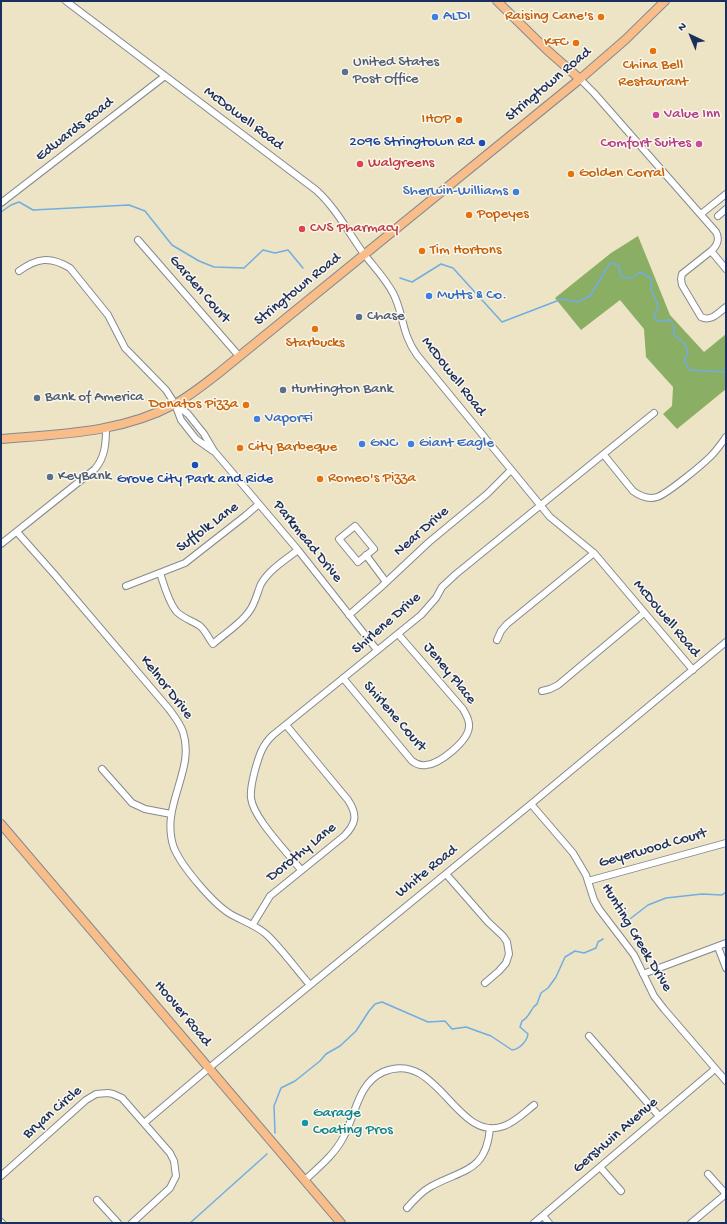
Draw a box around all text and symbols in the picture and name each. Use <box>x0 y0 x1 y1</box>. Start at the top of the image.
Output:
place label: ALDI <box>443 8 471 26</box>
place label: Raising Cane's <box>505 8 593 26</box>
marker: ALDI <box>430 12 440 22</box>
marker: Raising Cane's <box>596 12 606 22</box>
north arrow <box>671 16 711 56</box>
text: N <box>676 21 689 34</box>
place label: KFC <box>544 34 568 52</box>
marker: KFC <box>571 38 581 48</box>
street label: Stringtown Road <box>503 44 595 126</box>
marker: China Bell Restaurant <box>648 46 658 56</box>
place label: United States Post Office <box>353 54 439 89</box>
place label: China Bell Restaurant <box>618 57 688 92</box>
marker: United States Post Office <box>340 67 350 77</box>
street label: McDowell Road <box>200 83 286 155</box>
street label: Edwards Road <box>32 94 118 166</box>
place label: Value Inn <box>664 106 720 124</box>
marker: Value Inn <box>651 110 661 120</box>
place label: IHOP <box>422 111 451 129</box>
marker: IHOP <box>454 115 464 125</box>
place label: 2096 Stringtown Rd <box>349 134 474 152</box>
place label: Comfort Suites <box>600 135 691 153</box>
marker: 2096 Stringtown Rd <box>477 138 487 148</box>
marker: Comfort Suites <box>694 139 704 149</box>
place label: Walgreens <box>368 155 434 173</box>
marker: Walgreens <box>355 159 365 169</box>
place label: Golden Corral <box>579 165 665 183</box>
marker: Golden Corral <box>566 169 576 179</box>
place label: Sherwin-Williams <box>403 183 508 201</box>
marker: Sherwin-Williams <box>511 187 521 197</box>
place label: Popeyes <box>477 206 529 224</box>
marker: Popeyes <box>464 210 474 220</box>
place label: CVS Pharmacy <box>310 220 398 238</box>
marker: CVS Pharmacy <box>297 224 307 234</box>
place label: Tim Hortons <box>430 242 501 260</box>
marker: Tim Hortons <box>417 246 427 256</box>
street label: Stringtown Road <box>251 250 345 330</box>
street label: Garden Court <box>164 252 234 328</box>
place label: Mutts & Co. <box>437 287 507 305</box>
marker: Mutts & Co. <box>424 291 434 301</box>
place label: Chase <box>367 308 405 326</box>
marker: Chase <box>354 312 364 322</box>
marker: Starbucks <box>310 324 320 334</box>
street label: McDowell Road <box>417 334 489 420</box>
place label: Starbucks <box>286 335 344 353</box>
place label: Huntington Bank <box>291 381 393 399</box>
marker: Huntington Bank <box>278 385 288 395</box>
place label: Bank of America <box>45 389 144 407</box>
marker: Bank of America <box>32 393 42 403</box>
place label: Donatos Pizza <box>149 396 238 414</box>
marker: Donatos Pizza <box>241 400 251 410</box>
place label: VaporFi <box>265 410 313 428</box>
marker: VaporFi <box>252 414 262 424</box>
place label: GNC <box>370 435 397 453</box>
place label: Giant Eagle <box>419 435 494 453</box>
place label: City Barbeque <box>248 439 337 457</box>
marker: GNC <box>357 439 367 449</box>
marker: Giant Eagle <box>406 439 416 449</box>
marker: City Barbeque <box>235 443 245 453</box>
marker: Grove City Park and Ride <box>190 460 200 470</box>
place label: KeyBank <box>58 468 111 486</box>
place label: Romeo's Pizza <box>328 470 416 488</box>
place label: Grove City Park and Ride <box>117 471 273 489</box>
marker: KeyBank <box>45 472 55 482</box>
marker: Romeo's Pizza <box>315 474 325 484</box>
street label: Parkmead Drive <box>268 497 346 587</box>
street label: Suffolk Lane <box>173 499 243 557</box>
street label: Near Drive <box>391 503 453 561</box>
street label: McDowell Road <box>628 577 704 661</box>
street label: Shirlene Drive <box>349 589 425 659</box>
street label: Jeney Place <box>419 639 479 709</box>
street label: Kelnor Drive <box>136 653 196 723</box>
street label: Shirlene Court <box>359 678 429 756</box>
street label: Dorothy Lane <box>264 819 340 887</box>
street label: Geyerwood Court <box>597 825 709 873</box>
street label: White Road <box>392 842 462 902</box>
street label: Hunting Creek Drive <box>597 881 675 995</box>
street label: Hoover Road <box>149 978 215 1050</box>
street label: Bryan Circle <box>20 1083 86 1143</box>
street label: Gershwin Avenue <box>570 1094 662 1178</box>
place label: Garage Coating Pros <box>313 1105 393 1140</box>
marker: Garage Coating Pros <box>300 1118 310 1128</box>

